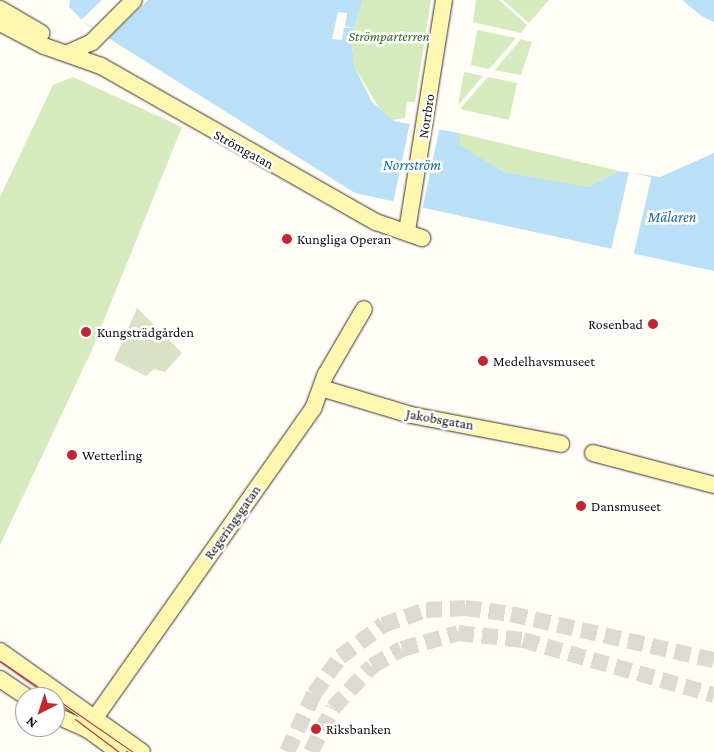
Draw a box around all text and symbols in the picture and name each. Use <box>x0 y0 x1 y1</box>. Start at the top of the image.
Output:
park label: Strömparterren <box>349 28 429 44</box>
street label: Norrbro <box>414 93 438 139</box>
street label: Strömgatan <box>211 126 277 172</box>
water label: Norrström <box>383 157 441 175</box>
water label: Mälaren <box>648 209 696 227</box>
place label: Kungliga Operan <box>297 231 391 247</box>
marker: Kungliga Operan <box>281 233 293 245</box>
place label: Rosenbad <box>588 316 643 332</box>
marker: Rosenbad <box>647 318 659 330</box>
place label: Kungsträdgården <box>97 324 194 340</box>
marker: Kungsträdgården <box>79 325 93 339</box>
place label: Medelhavsmuseet <box>493 353 595 369</box>
marker: Medelhavsmuseet <box>477 355 489 367</box>
street label: Jakobsgatan <box>405 405 475 433</box>
place label: Wetterling <box>82 447 142 463</box>
marker: Wetterling <box>66 449 78 461</box>
street label: Regeringsgatan <box>200 482 264 562</box>
place label: Dansmuseet <box>591 498 661 514</box>
marker: Dansmuseet <box>575 500 587 512</box>
north arrow <box>15 687 65 737</box>
text: N <box>22 714 40 732</box>
place label: Riksbanken <box>326 721 391 737</box>
marker: Riksbanken <box>310 723 322 735</box>

